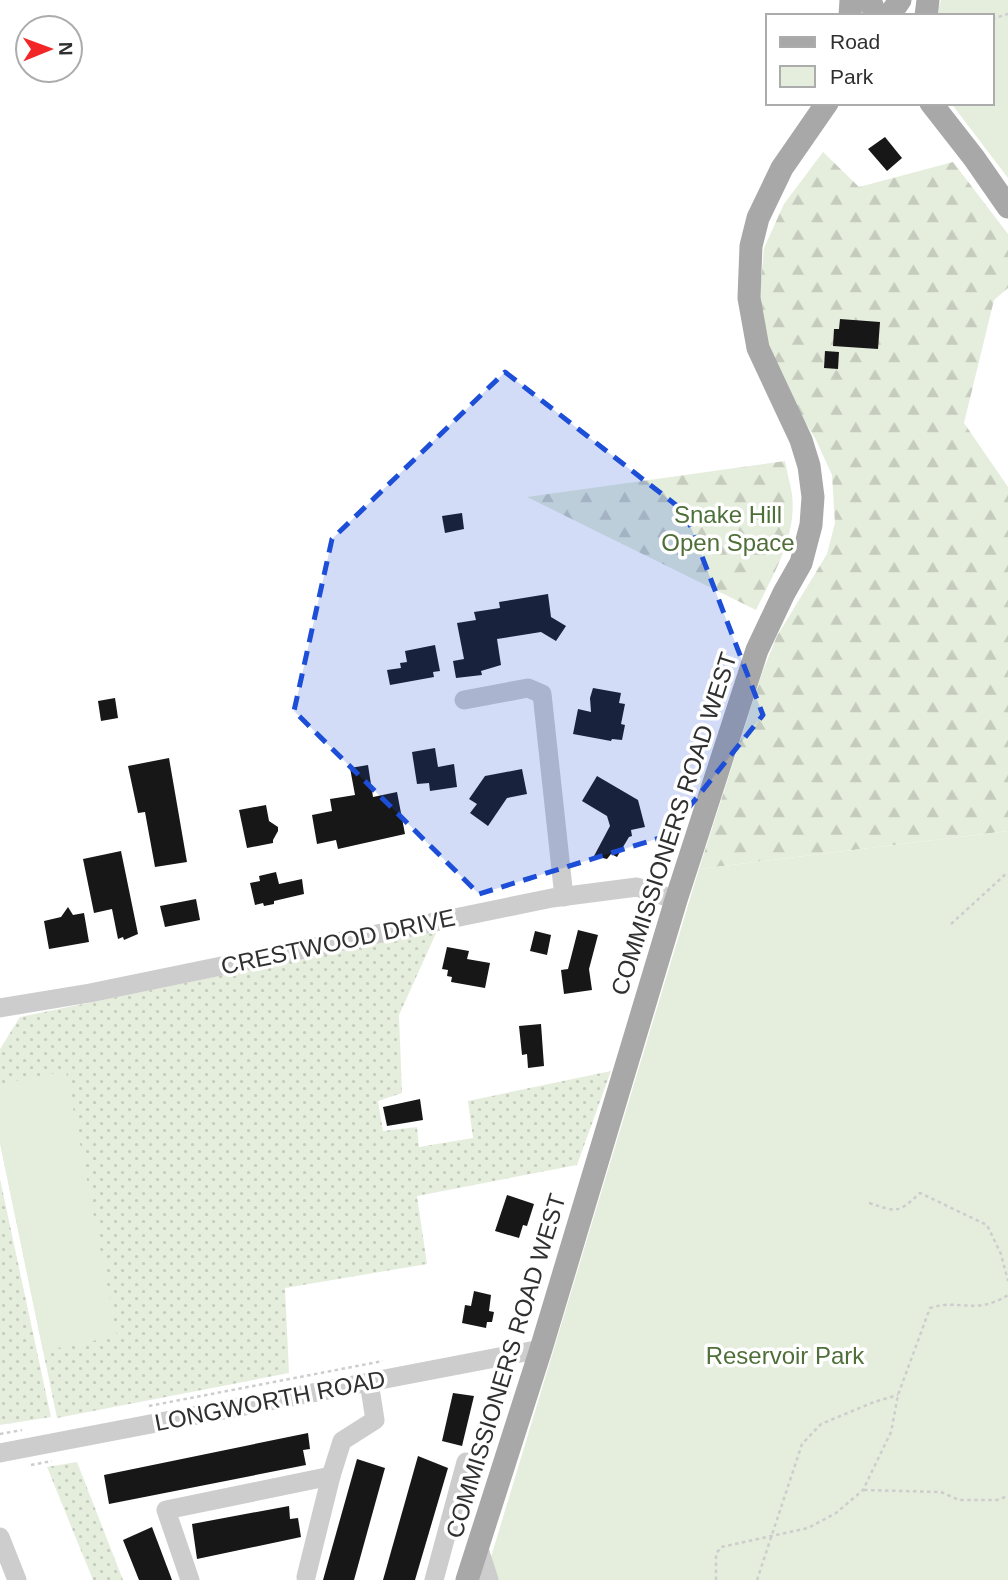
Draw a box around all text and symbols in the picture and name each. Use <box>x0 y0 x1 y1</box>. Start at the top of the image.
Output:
north arrow <box>14 14 84 84</box>
legend <box>766 14 994 105</box>
text: Road <box>830 30 880 53</box>
text: N <box>55 42 76 56</box>
text: Park <box>830 65 874 88</box>
park label: Snake Hill Open Space <box>661 501 795 556</box>
street label: COMMISSIONERS ROAD WEST <box>605 649 742 999</box>
street label: CRESTWOOD DRIVE <box>218 903 457 980</box>
street label: COMMISSIONERS ROAD WEST <box>440 1190 571 1541</box>
park label: Reservoir Park <box>706 1342 865 1369</box>
street label: LONGWORTH ROAD <box>152 1365 387 1436</box>

